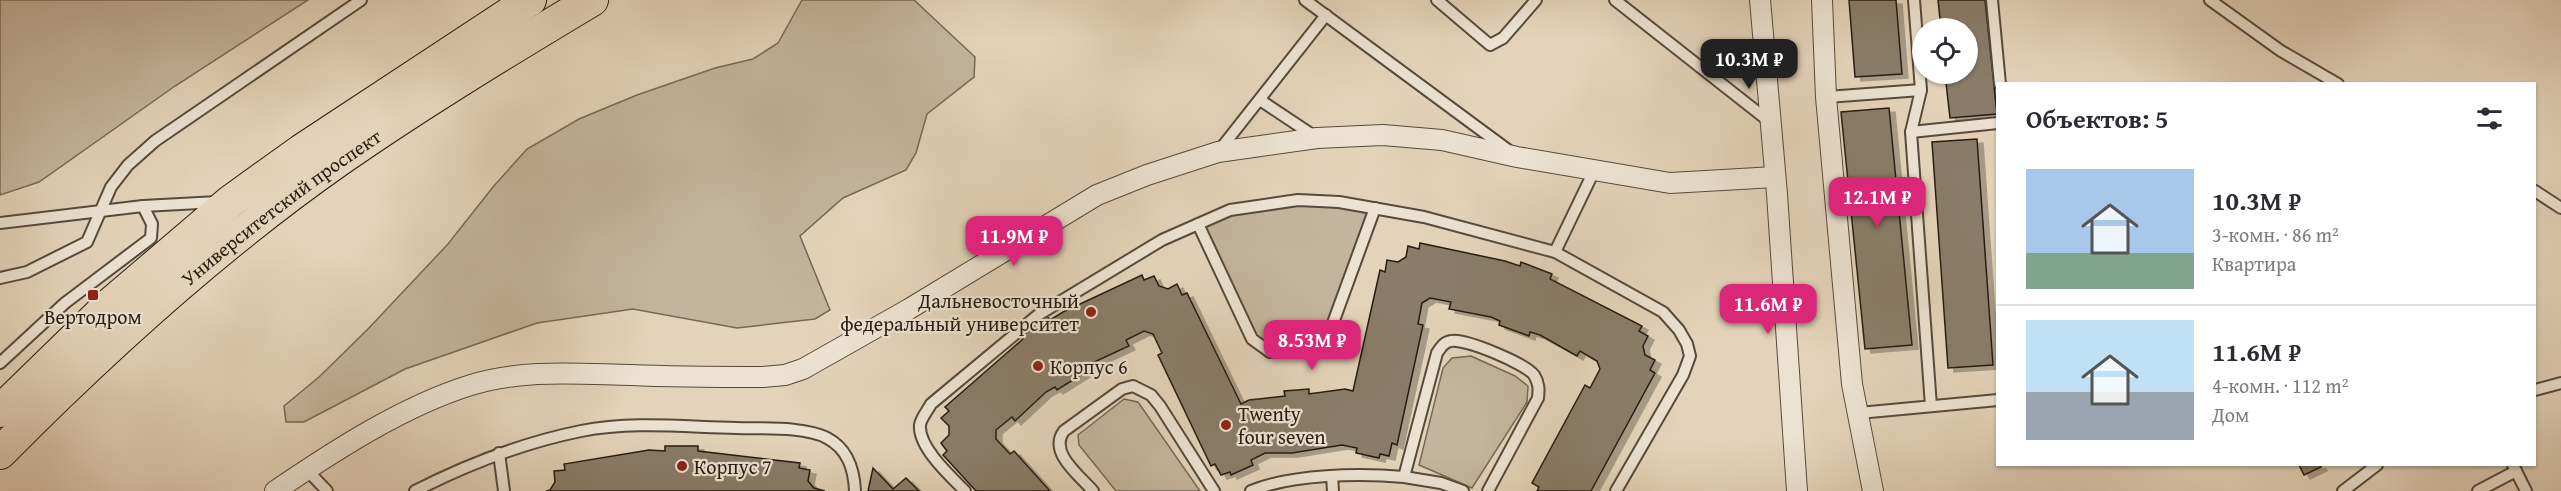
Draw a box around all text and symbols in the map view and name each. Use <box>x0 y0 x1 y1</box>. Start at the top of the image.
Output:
map controls <box>1912 18 1978 84</box>
button: locate <box>1912 18 1978 84</box>
pin: 10.3M ₽ <box>1694 39 1804 90</box>
text: 10.3M ₽ <box>1715 44 1783 73</box>
text: Объектов: 5 <box>2026 99 2169 138</box>
icon: filters <box>2473 102 2506 135</box>
street label: Университетский проспект <box>174 121 387 292</box>
pin: 12.1M ₽ <box>1822 177 1932 228</box>
text: 10.3M ₽ <box>2212 181 2301 220</box>
text: 12.1M ₽ <box>1843 182 1911 211</box>
icon: home <box>2074 193 2146 265</box>
pin: 11.9M ₽ <box>959 216 1069 267</box>
text: 3-комн. · 86 m² <box>2212 220 2339 249</box>
text: 11.9M ₽ <box>980 221 1048 250</box>
text: Квартира <box>2212 249 2296 278</box>
pin: 11.6M ₽ <box>1713 284 1823 335</box>
place label: Дальневосточный федеральный университет <box>840 286 1079 338</box>
marker: Вертодром <box>86 288 100 302</box>
text: 11.6M ₽ <box>1734 289 1802 318</box>
place label: Вертодром <box>44 302 142 331</box>
marker: Дальневосточный федеральный университет <box>1084 305 1098 319</box>
pin: 8.53M ₽ <box>1257 320 1367 371</box>
text: 8.53M ₽ <box>1278 325 1346 354</box>
text: 11.6M ₽ <box>2212 332 2301 371</box>
icon: home <box>2074 344 2146 416</box>
place label: Корпус 6 <box>1050 352 1128 381</box>
marker: Корпус 6 <box>1031 359 1045 373</box>
text: 4-комн. · 112 m² <box>2212 371 2348 400</box>
place label: Twenty four seven <box>1238 399 1326 451</box>
text: Дом <box>2212 400 2249 429</box>
marker: Twenty four seven <box>1219 418 1233 432</box>
place label: Корпус 7 <box>694 452 772 481</box>
marker: Корпус 7 <box>675 459 689 473</box>

